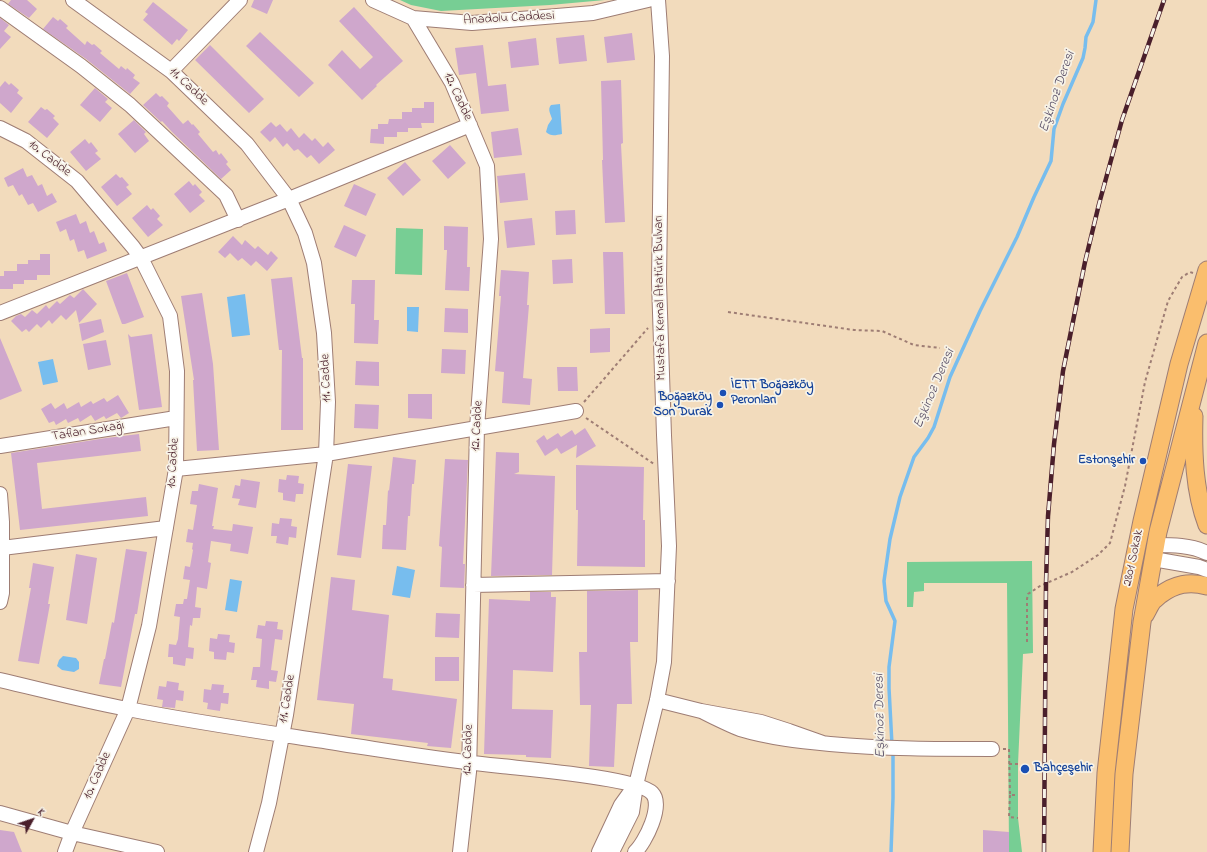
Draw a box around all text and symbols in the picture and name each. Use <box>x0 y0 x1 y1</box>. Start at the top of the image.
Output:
street label: Anadolu Caddesi <box>463 9 555 29</box>
water label: Eşkinoz Deresi <box>1036 49 1080 135</box>
street label: 11. Cadde <box>165 65 211 109</box>
street label: 12. Cadde <box>439 71 475 123</box>
street label: 10. Cadde <box>24 137 74 181</box>
street label: Mustafa Kemal Atatürk Bulvarı <box>652 215 670 381</box>
water label: Eşkinoz Deresi <box>911 347 959 431</box>
street label: 11. Cadde <box>318 353 336 403</box>
place label: İETT Boğazköy Peronları <box>731 378 814 409</box>
marker: İETT Boğazköy Peronları <box>718 388 728 398</box>
place label: Boğazköy Son Durak <box>654 390 712 421</box>
street label: 12. Cadde <box>469 400 487 452</box>
marker: Boğazköy Son Durak <box>715 400 725 410</box>
street label: Taflan Sokağı <box>51 419 125 445</box>
street label: 10. Cadde <box>164 437 184 489</box>
place label: Estonşehir <box>1078 453 1135 469</box>
marker: Estonşehir <box>1138 456 1148 466</box>
street label: 2801 Sokak <box>1120 528 1148 588</box>
street label: 11. Cadde <box>276 674 300 724</box>
water label: Eşkinoz Deresi <box>872 674 890 758</box>
street label: 12. Cadde <box>460 724 478 776</box>
street label: 10. Cadde <box>81 750 115 802</box>
place label: Bahçeşehir <box>1034 761 1093 777</box>
marker: Bahçeşehir <box>1019 763 1031 775</box>
north arrow <box>12 800 52 840</box>
text: K <box>33 805 49 819</box>

